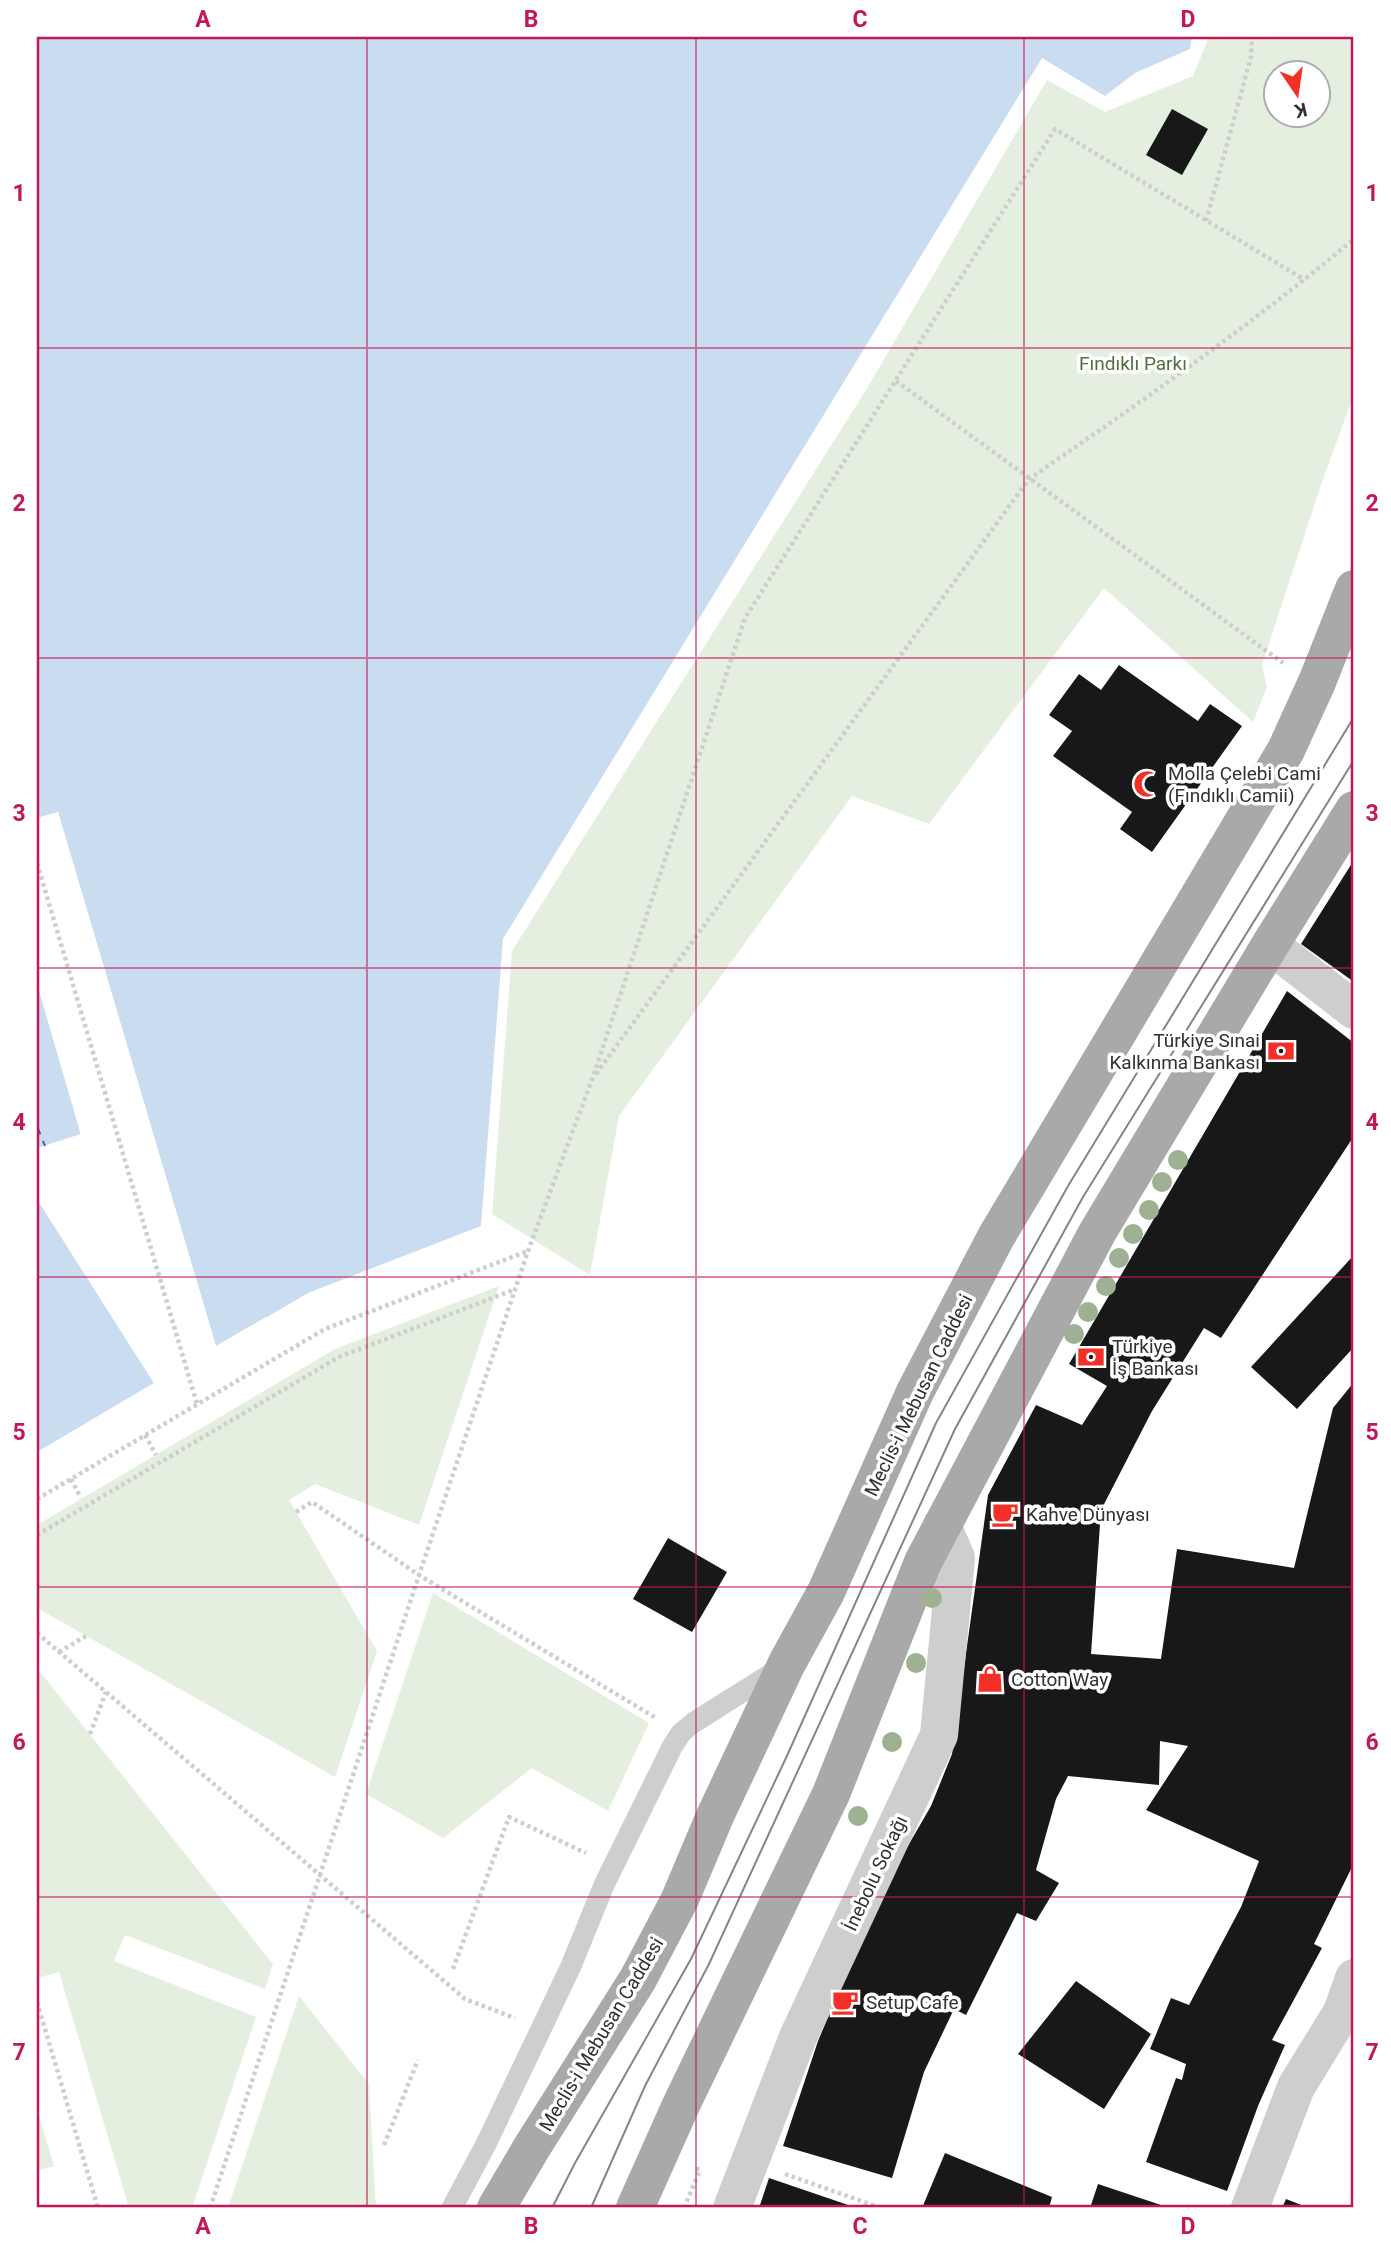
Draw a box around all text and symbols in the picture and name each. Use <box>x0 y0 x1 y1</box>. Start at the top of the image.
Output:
text: A <box>195 6 211 33</box>
text: B <box>524 6 538 33</box>
text: C <box>852 6 868 33</box>
text: D <box>1181 6 1195 33</box>
north arrow <box>1262 60 1332 130</box>
text: K <box>1291 98 1309 123</box>
text: 1 <box>12 180 26 207</box>
text: 1 <box>1365 180 1379 207</box>
park label: Fındıklı Parkı <box>1079 352 1187 375</box>
text: 2 <box>12 490 26 517</box>
text: 2 <box>1365 490 1379 517</box>
place label: Molla Çelebi Cami (Fındıklı Camii) <box>1168 762 1321 807</box>
mosque icon: Molla Çelebi Cami (Fındıklı Camii) <box>1132 769 1162 799</box>
text: 3 <box>12 800 26 827</box>
text: 3 <box>1365 800 1379 827</box>
place label: Türkiye Sınai Kalkınma Bankası <box>1109 1029 1260 1074</box>
bank icon: Türkiye Sınai Kalkınma Bankası <box>1266 1036 1296 1066</box>
text: 4 <box>12 1109 26 1136</box>
text: 4 <box>1365 1109 1379 1136</box>
street label: Meclis-i Mebusan Caddesi <box>859 1290 977 1500</box>
place label: Türkiye İş Bankası <box>1112 1335 1199 1380</box>
bank icon: Türkiye İş Bankası <box>1076 1342 1106 1372</box>
text: 5 <box>12 1419 26 1446</box>
text: 5 <box>1365 1419 1379 1446</box>
cafe icon: Kahve Dünyası <box>990 1499 1020 1529</box>
place label: Kahve Dünyası <box>1026 1503 1150 1526</box>
shop icon: Cotton Way <box>975 1664 1005 1694</box>
place label: Cotton Way <box>1011 1668 1108 1691</box>
text: 6 <box>12 1729 26 1756</box>
text: 6 <box>1365 1729 1379 1756</box>
street label: İnebolu Sokağı <box>839 1812 912 1934</box>
street label: Meclis-i Mebusan Caddesi <box>534 1933 668 2135</box>
cafe icon: Setup Cafe <box>830 1987 860 2017</box>
place label: Setup Cafe <box>866 1991 959 2014</box>
text: 7 <box>12 2039 26 2066</box>
text: 7 <box>1365 2039 1379 2066</box>
text: A <box>195 2213 211 2240</box>
text: B <box>524 2213 538 2240</box>
text: C <box>852 2213 868 2240</box>
text: D <box>1181 2213 1195 2240</box>

